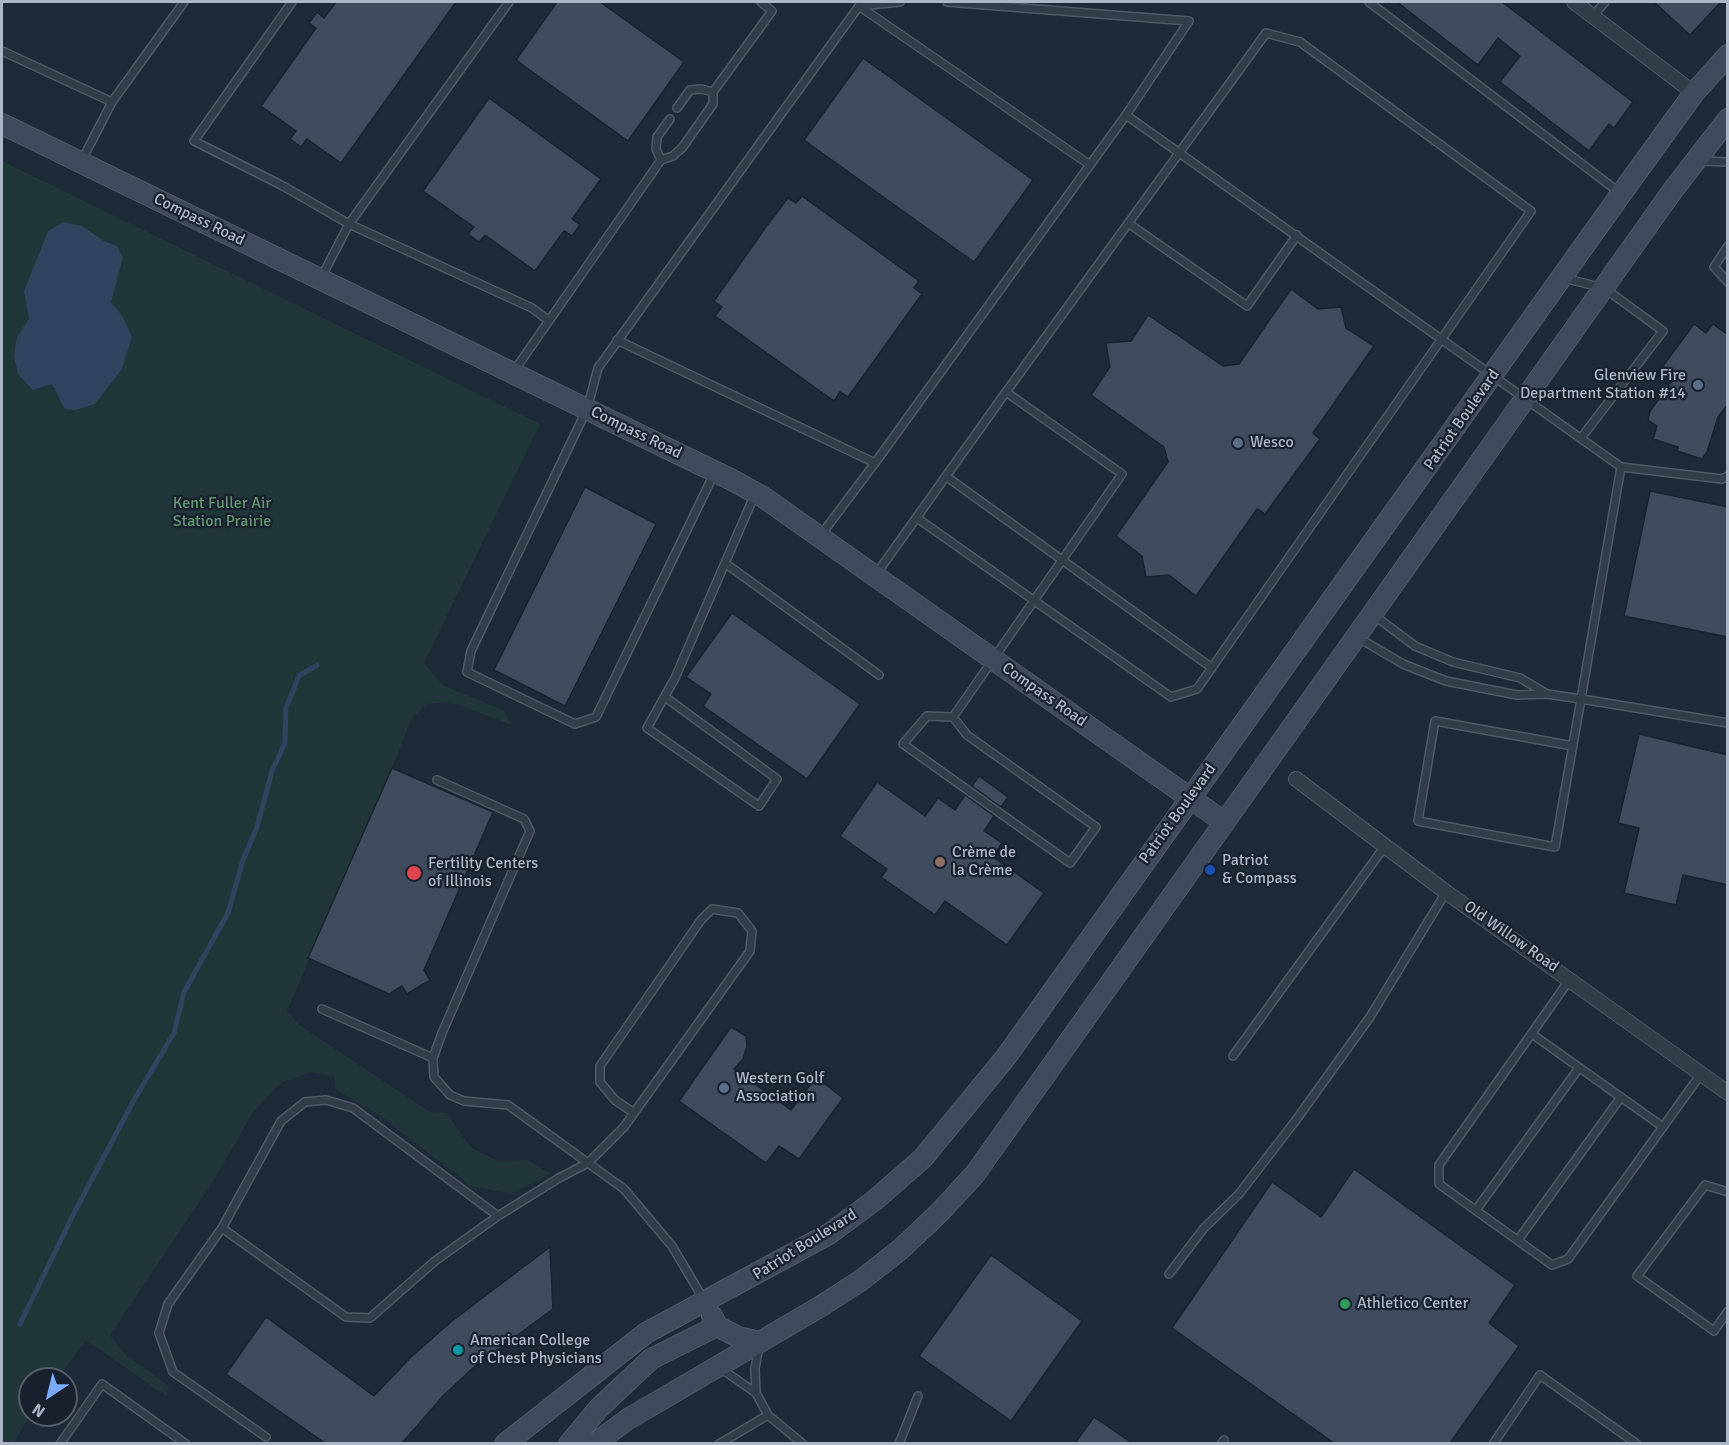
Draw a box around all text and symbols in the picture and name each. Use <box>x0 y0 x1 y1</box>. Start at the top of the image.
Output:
street label: Compass Road <box>150 190 248 250</box>
street label: Patriot Boulevard <box>1420 366 1504 474</box>
place label: Glenview Fire Department Station #14 <box>1520 366 1686 404</box>
marker: Glenview Fire Department Station #14 <box>1691 378 1705 392</box>
street label: Compass Road <box>587 403 685 463</box>
place label: Wesco <box>1250 433 1294 453</box>
marker: Wesco <box>1231 436 1245 450</box>
park label: Kent Fuller Air Station Prairie <box>173 494 271 532</box>
street label: Compass Road <box>998 659 1090 731</box>
street label: Patriot Boulevard <box>1135 760 1221 868</box>
place label: Crème de la Crème <box>952 843 1016 881</box>
place label: Patriot & Compass <box>1222 851 1297 889</box>
place label: Fertility Centers of Illinois <box>428 854 538 892</box>
marker: Crème de la Crème <box>933 855 947 869</box>
marker: Patriot & Compass <box>1203 863 1217 877</box>
marker: Fertility Centers of Illinois <box>405 864 423 882</box>
street label: Old Willow Road <box>1460 897 1562 977</box>
place label: Western Golf Association <box>736 1069 824 1107</box>
marker: Western Golf Association <box>717 1081 731 1095</box>
street label: Patriot Boulevard <box>750 1205 860 1285</box>
place label: Athletico Center <box>1357 1294 1468 1314</box>
marker: Athletico Center <box>1338 1297 1352 1311</box>
place label: American College of Chest Physicians <box>470 1331 602 1369</box>
marker: American College of Chest Physicians <box>451 1343 465 1357</box>
north arrow <box>18 1367 78 1427</box>
text: N <box>29 1399 49 1421</box>

